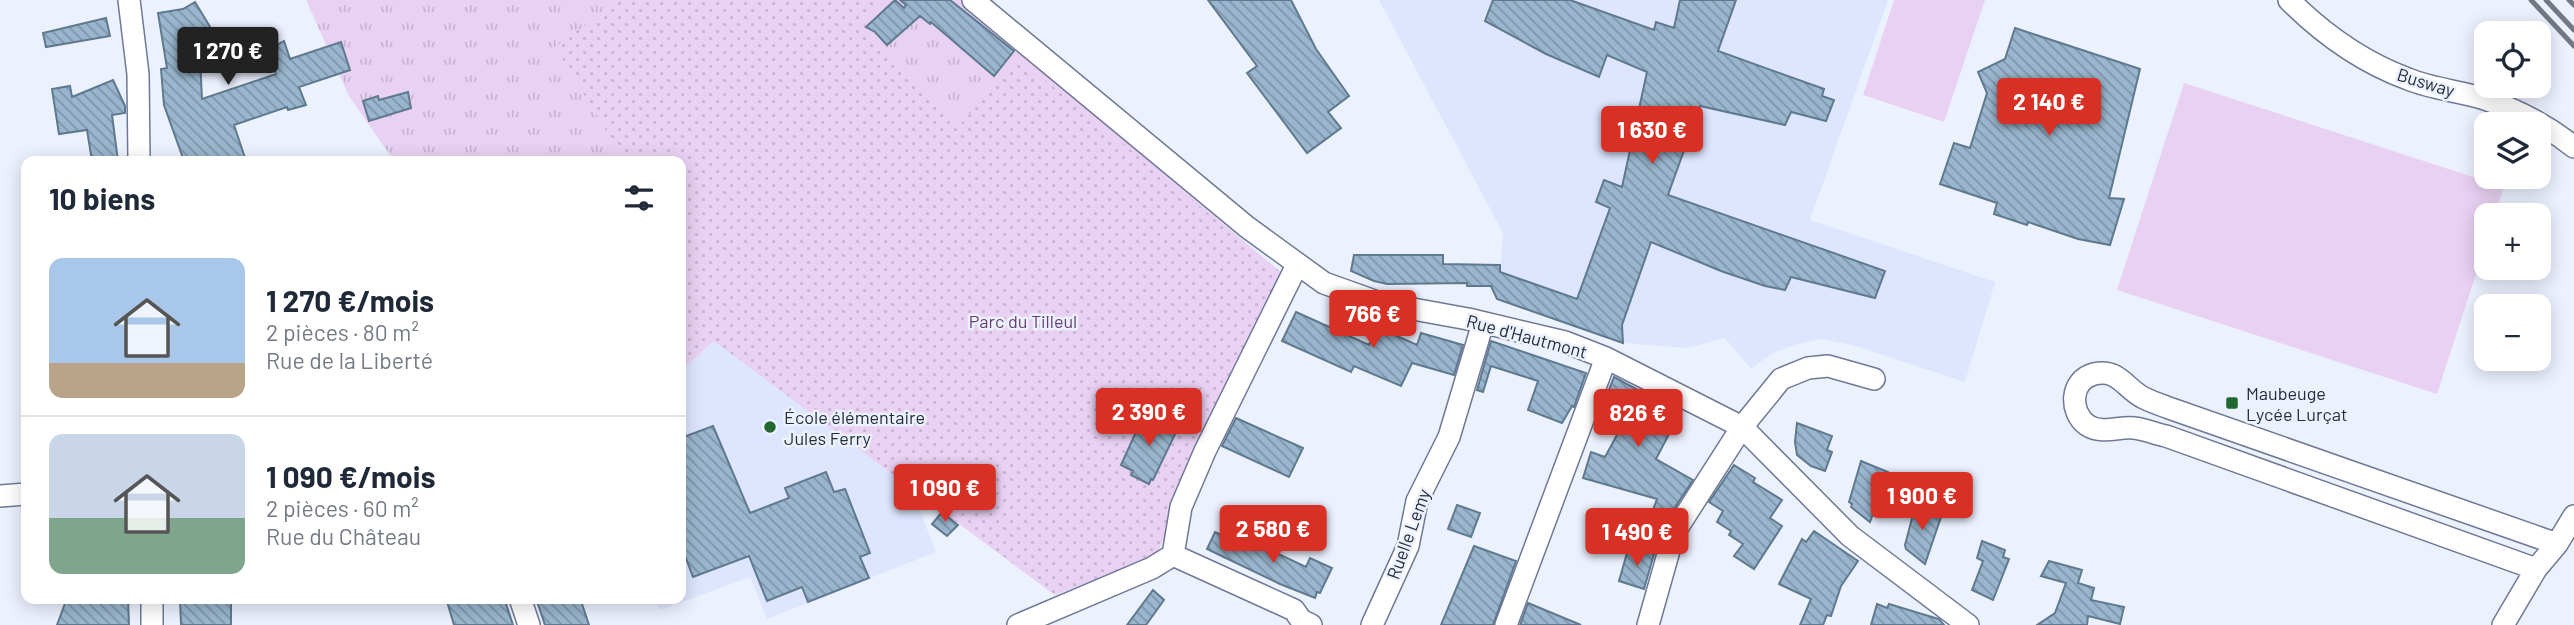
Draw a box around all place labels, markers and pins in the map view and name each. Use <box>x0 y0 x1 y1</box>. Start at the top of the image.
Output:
pin: 1 270 € <box>163 28 293 87</box>
pin: 2 140 € <box>1984 78 2114 138</box>
pin: 1 630 € <box>1587 106 1717 166</box>
pin: 766 € <box>1324 290 1422 350</box>
place label: Maubeuge Lycée Lurçat <box>2246 382 2347 425</box>
pin: 2 390 € <box>1084 388 1214 448</box>
pin: 826 € <box>1589 390 1687 449</box>
marker: Maubeuge Lycée Lurçat <box>2224 395 2240 411</box>
place label: École élémentaire Jules Ferry <box>784 406 925 449</box>
marker: École élémentaire Jules Ferry <box>762 419 778 435</box>
pin: 1 090 € <box>880 464 1010 524</box>
pin: 1 900 € <box>1857 472 1987 532</box>
pin: 2 580 € <box>1208 505 1338 565</box>
pin: 1 490 € <box>1572 508 1702 568</box>

